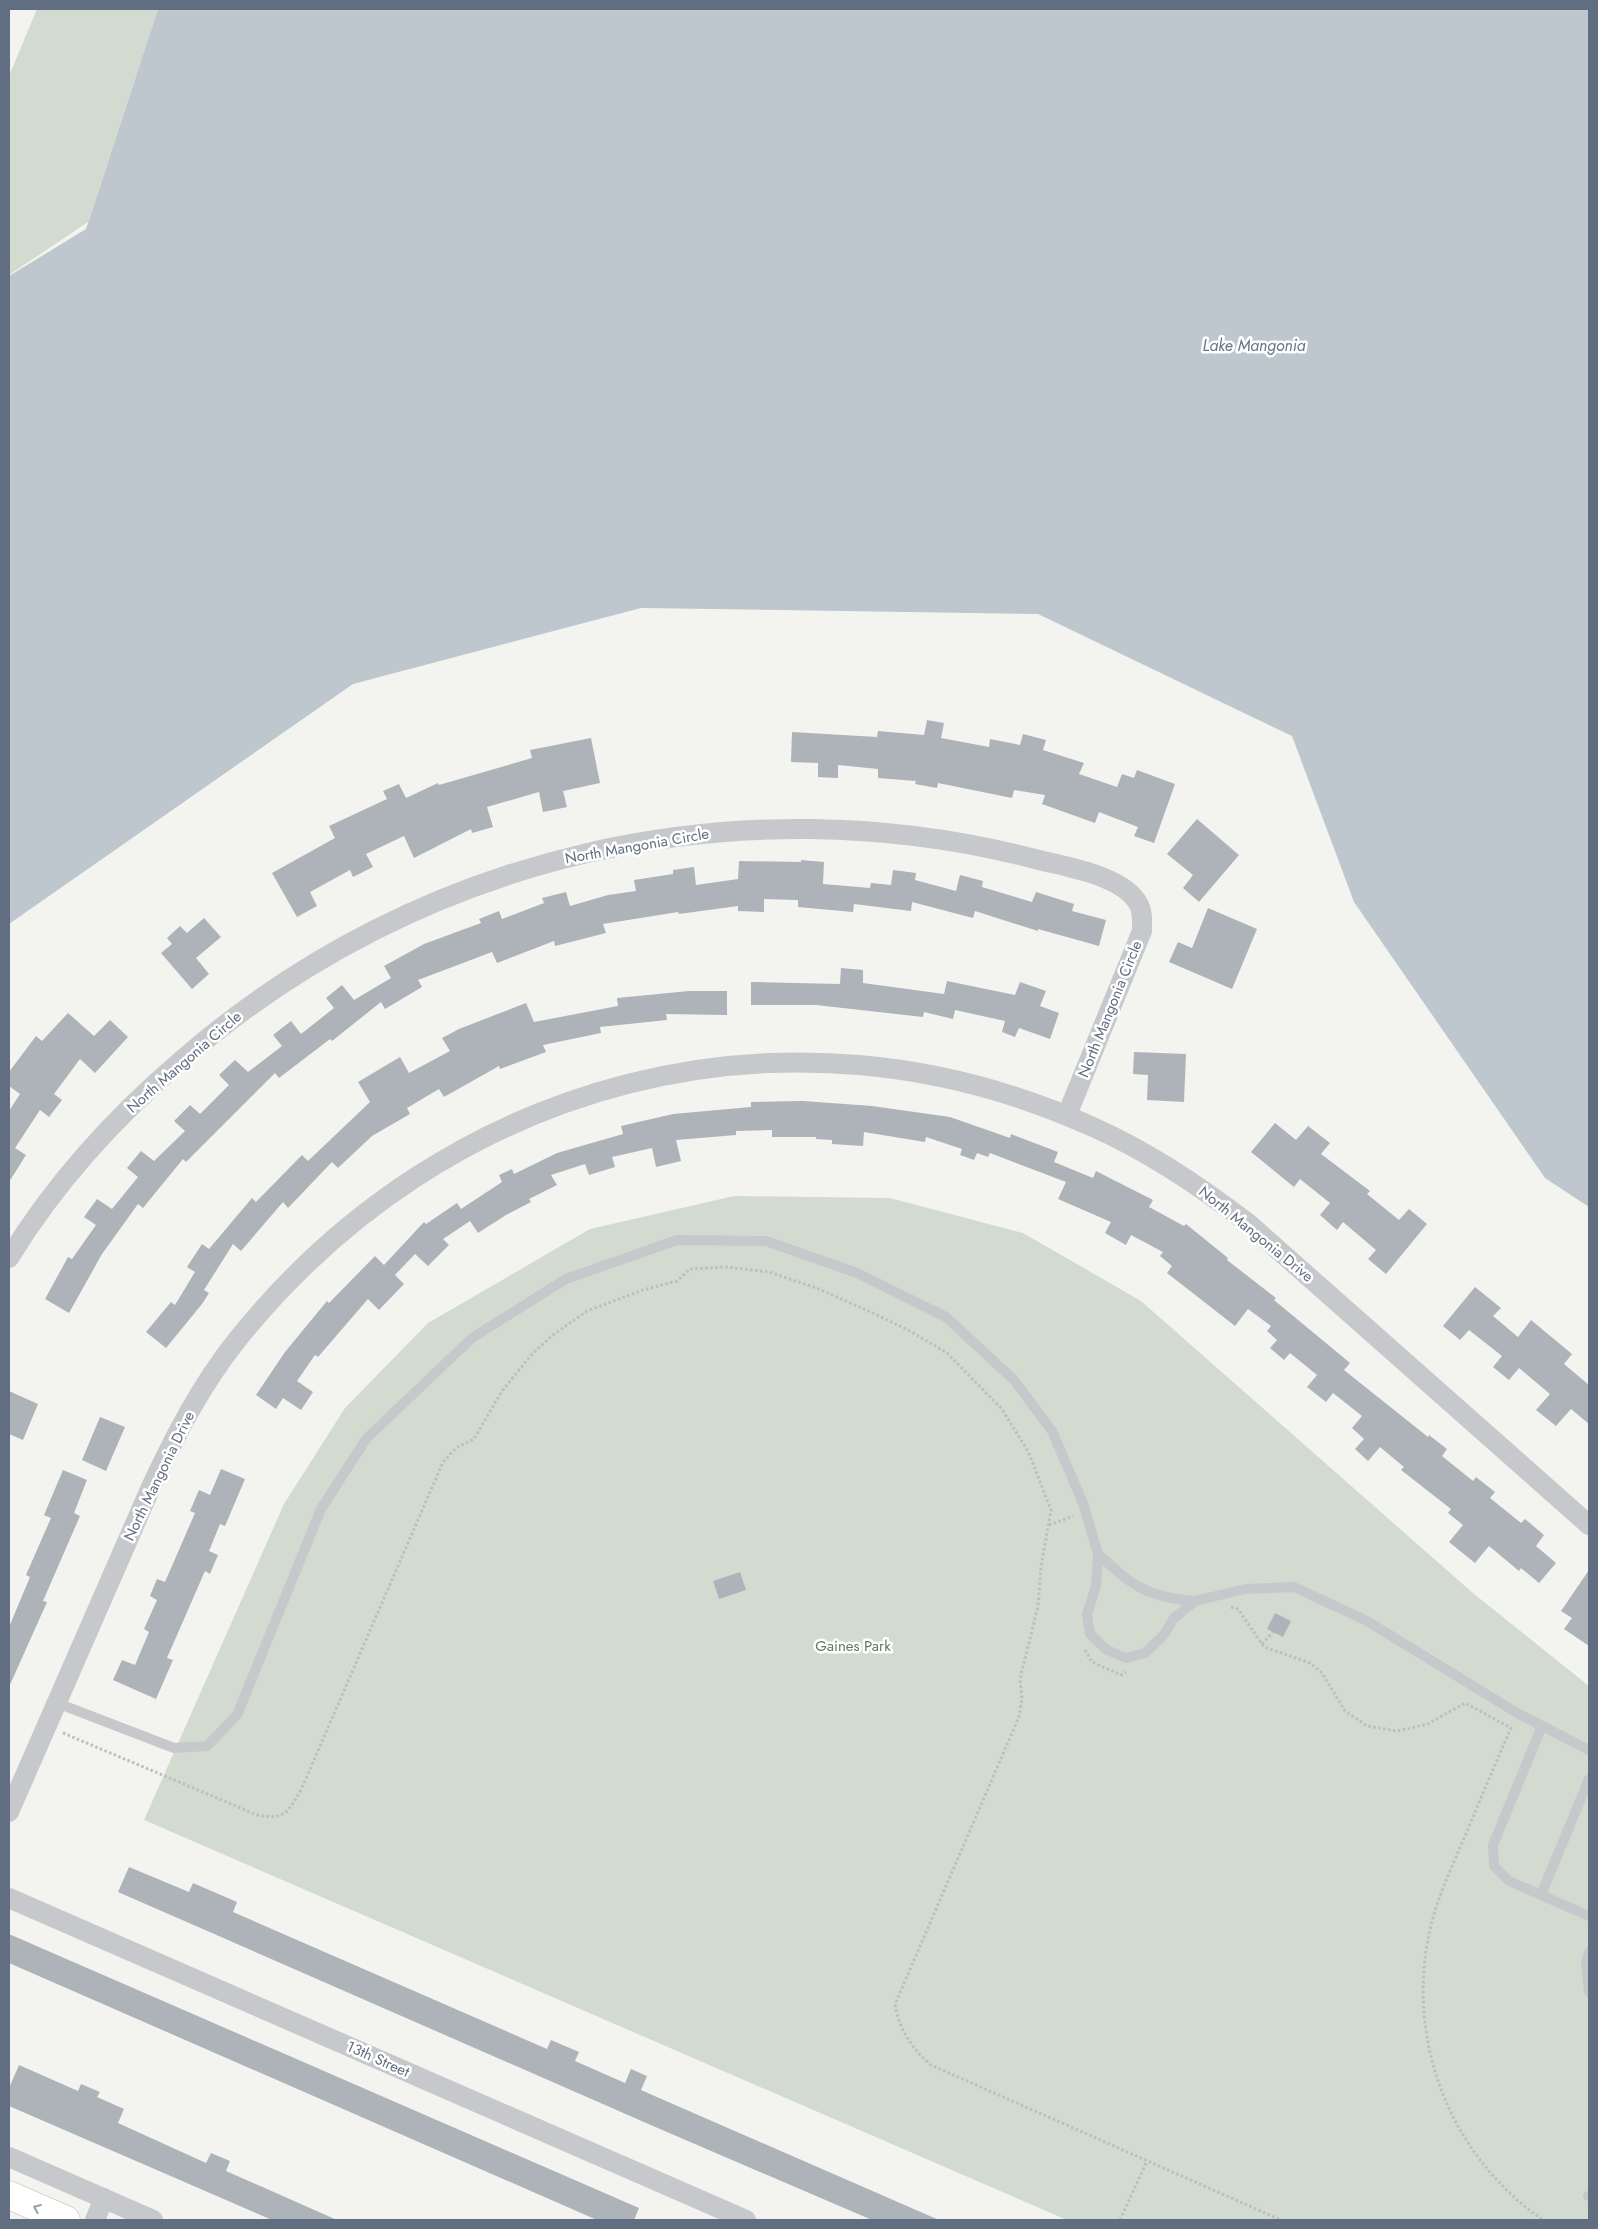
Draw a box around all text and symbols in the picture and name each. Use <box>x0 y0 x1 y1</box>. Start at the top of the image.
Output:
water label: Lake Mangonia <box>1202 334 1306 357</box>
street label: North Mangonia Circle <box>563 822 711 869</box>
street label: North Mangonia Circle <box>1072 937 1148 1081</box>
street label: North Mangonia Circle <box>122 1006 246 1118</box>
street label: North Mangonia Drive <box>1194 1181 1318 1287</box>
street label: North Mangonia Drive <box>118 1407 200 1545</box>
park label: Gaines Park <box>815 1635 891 1657</box>
street label: 13th Street <box>343 2035 413 2083</box>
one-way arrow <box>33 2203 42 2214</box>

